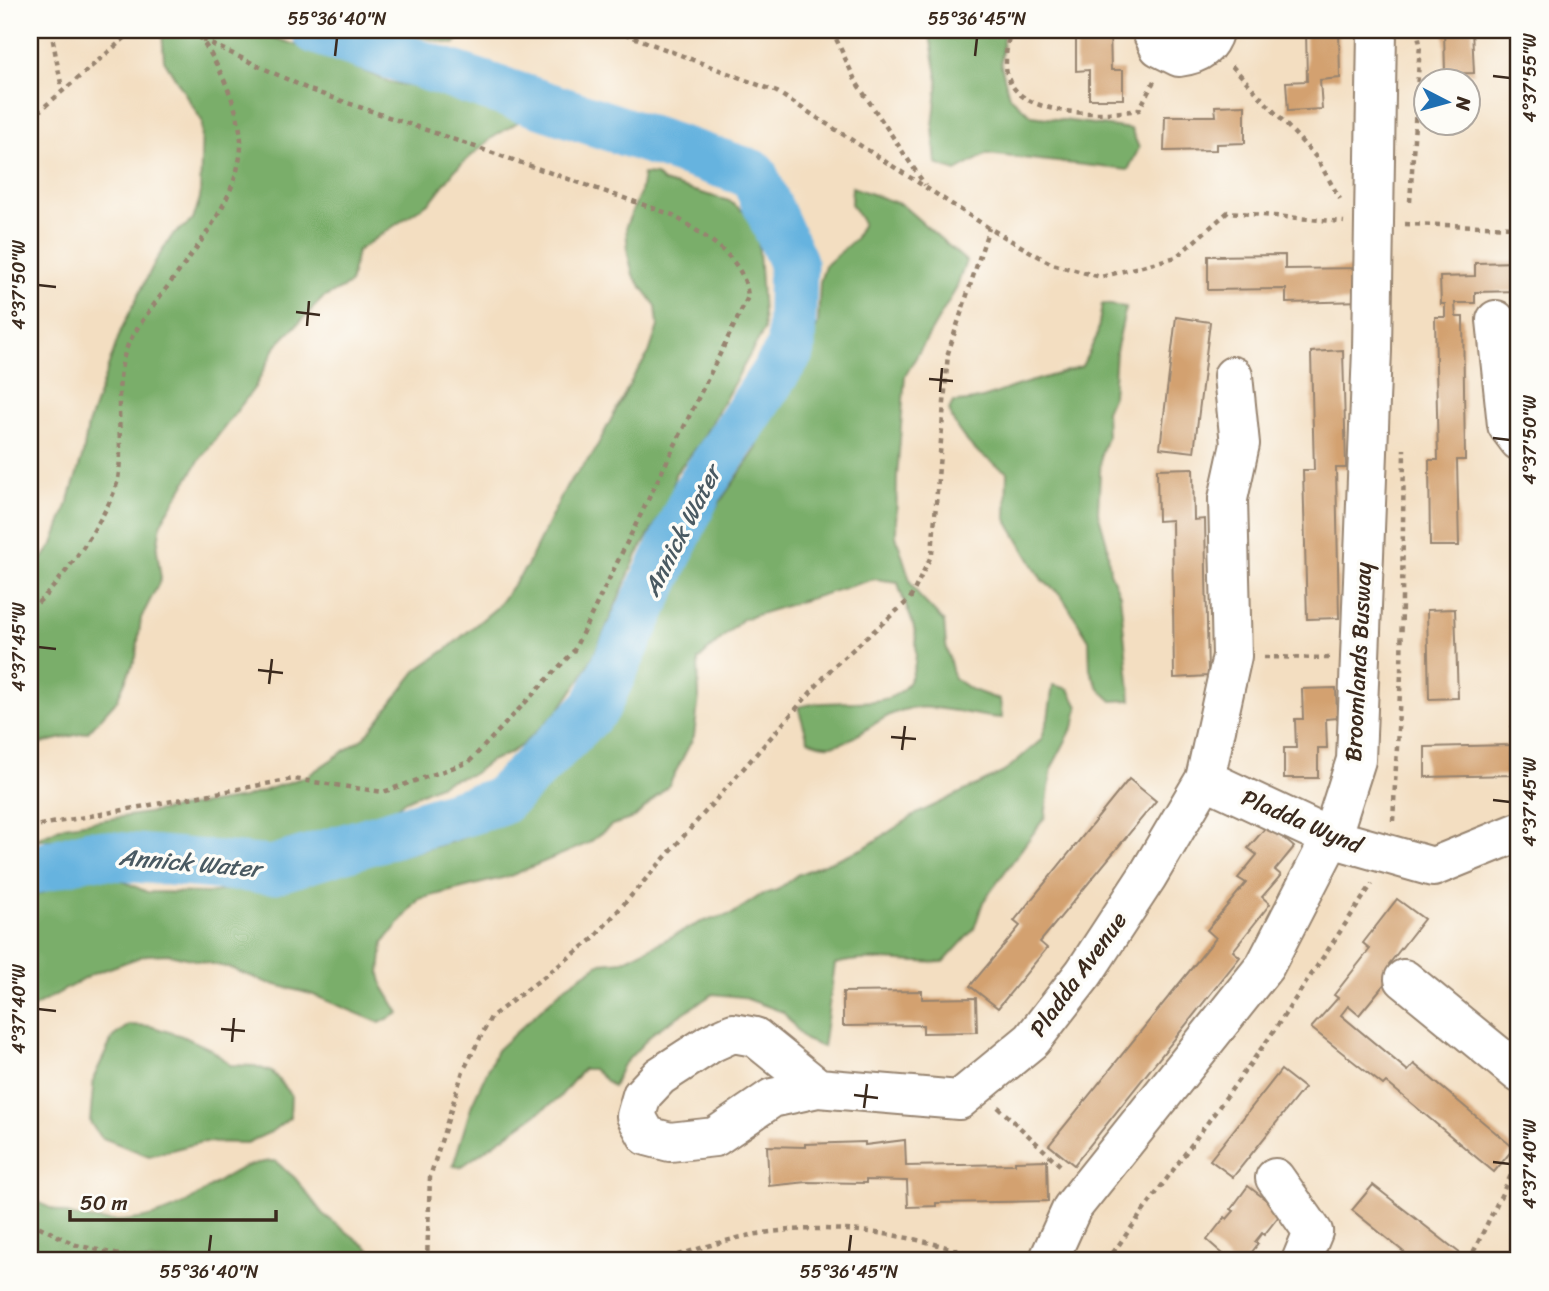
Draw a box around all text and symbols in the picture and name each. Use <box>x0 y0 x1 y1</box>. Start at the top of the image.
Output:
text: 55°36'40"N <box>287 3 387 35</box>
text: 55°36'45"N <box>928 3 1027 35</box>
text: 4°37'55"W <box>1514 32 1546 123</box>
north arrow <box>1412 66 1482 136</box>
text: N <box>1446 94 1481 113</box>
text: 4°37'50"W <box>3 239 35 330</box>
text: 4°37'50"W <box>1514 394 1546 485</box>
water label: Annick Water <box>631 455 735 605</box>
street label: Broomlands Busway <box>1333 561 1384 763</box>
text: 4°37'45"W <box>3 601 35 692</box>
text: 4°37'45"W <box>1514 756 1546 847</box>
street label: Pladda Wynd <box>1235 778 1370 866</box>
water label: Annick Water <box>117 836 267 890</box>
street label: Pladda Avenue <box>1019 903 1138 1046</box>
text: 4°37'40"W <box>3 963 35 1054</box>
text: 4°37'40"W <box>1514 1118 1546 1209</box>
scale bar <box>70 1179 276 1223</box>
text: 50 m <box>80 1184 128 1222</box>
text: 55°36'40"N <box>159 1256 259 1288</box>
text: 55°36'45"N <box>800 1256 899 1288</box>

